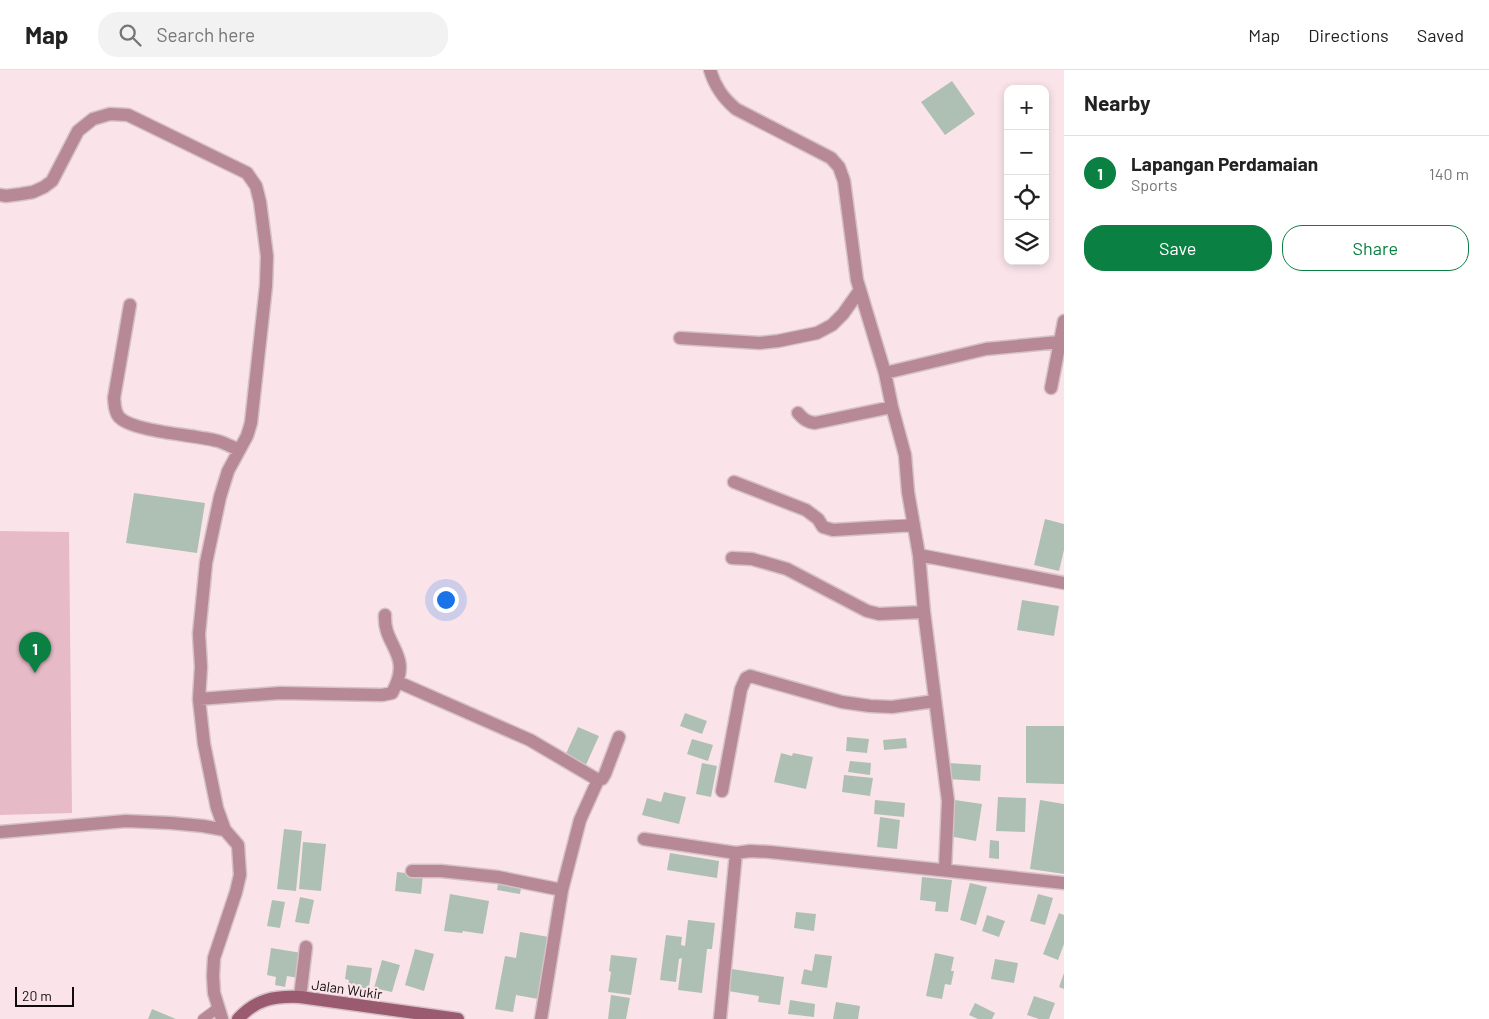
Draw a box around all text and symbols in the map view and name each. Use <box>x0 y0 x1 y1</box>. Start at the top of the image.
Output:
search box <box>98 12 448 57</box>
text: Map <box>25 20 68 49</box>
icon: search <box>116 21 144 49</box>
text: Search here <box>156 23 255 46</box>
text: Map <box>1248 24 1280 46</box>
text: Directions <box>1308 24 1389 46</box>
text: Saved <box>1417 24 1464 46</box>
map controls <box>1004 85 1049 265</box>
button: + <box>1004 85 1049 130</box>
text: Nearby <box>1084 90 1150 115</box>
button: − <box>1004 130 1049 175</box>
text: Lapangan Perdamaian <box>1131 152 1318 175</box>
text: 1 <box>1097 164 1103 183</box>
text: 140 m <box>1429 164 1469 183</box>
button: locate <box>1004 175 1049 220</box>
text: Sports <box>1131 175 1177 194</box>
button: layers <box>1004 220 1049 265</box>
button: Save <box>1084 225 1272 271</box>
button: Share <box>1282 225 1469 271</box>
your location <box>433 587 459 613</box>
pin: 1 <box>19 632 51 673</box>
street label: Jalan Wukir <box>311 976 383 1002</box>
scale bar <box>15 984 74 1007</box>
text: 20 m <box>22 987 52 1004</box>

